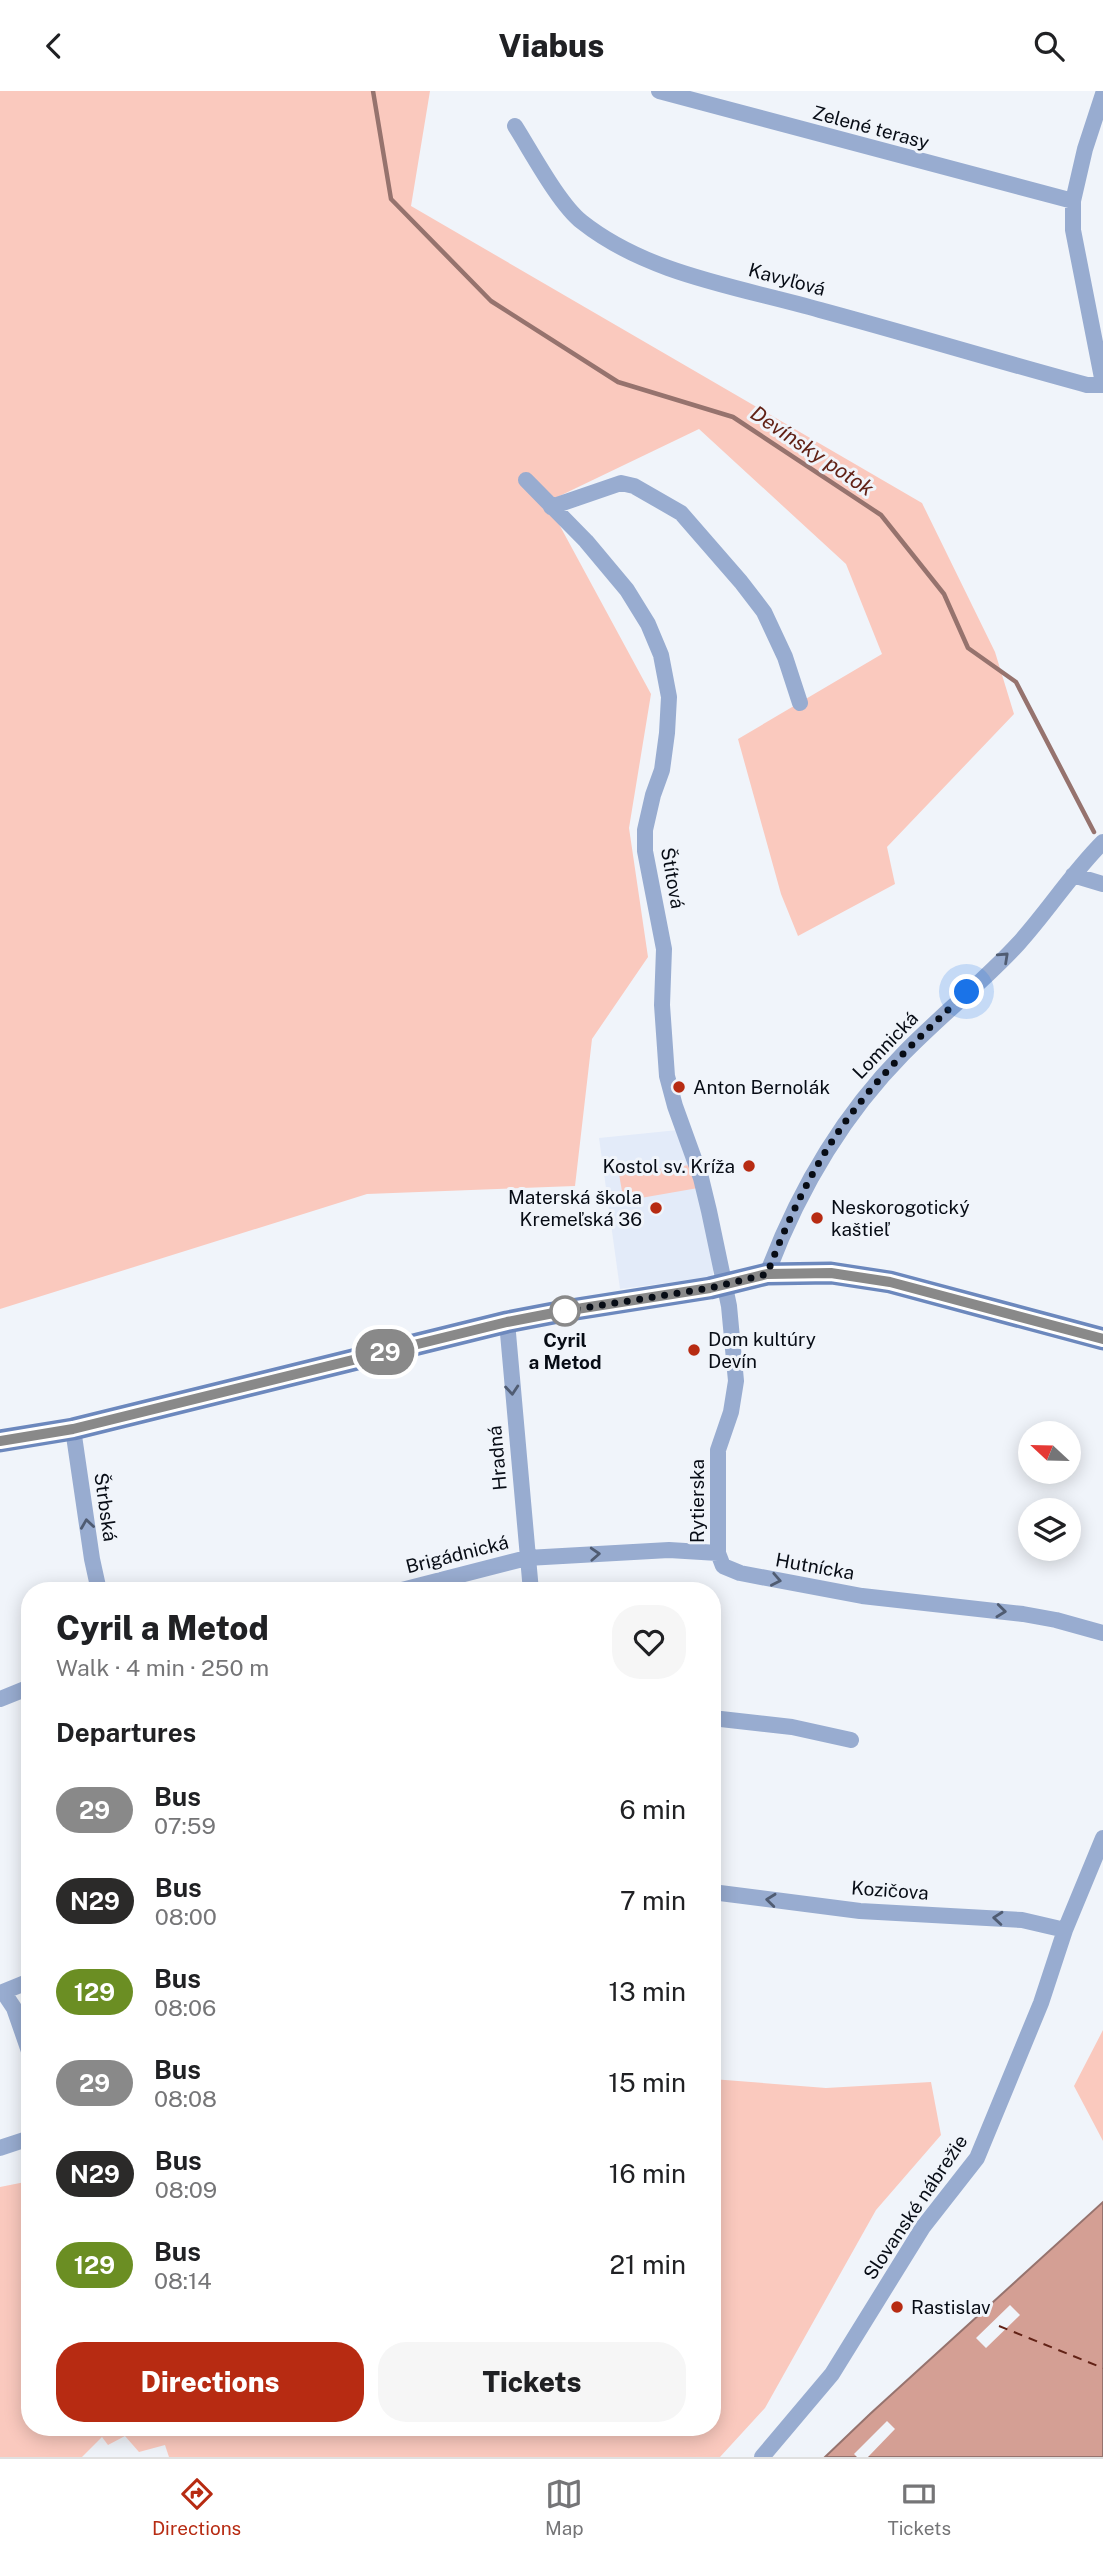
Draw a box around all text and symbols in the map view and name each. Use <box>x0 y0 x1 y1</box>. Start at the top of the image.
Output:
icon: back <box>35 27 73 65</box>
text: Viabus <box>498 27 605 64</box>
icon: search <box>1030 27 1068 65</box>
street label: Zelené terasy <box>810 101 932 153</box>
street label: Kavyľová <box>746 258 828 300</box>
water label: Devínsky potok <box>746 400 879 501</box>
street label: Štítová <box>657 846 689 910</box>
one-way arrow <box>996 953 1009 966</box>
your location <box>949 974 984 1009</box>
street label: Lomnická <box>848 1007 922 1083</box>
place label: Anton Bernolák <box>693 1076 830 1098</box>
marker: Anton Bernolák <box>671 1079 687 1095</box>
place label: Kostol sv. Kríža <box>603 1155 735 1177</box>
marker: Kostol sv. Kríža <box>741 1158 757 1174</box>
place label: Materská škola Kremeľská 36 <box>508 1186 642 1230</box>
place label: Neskorogotický kaštieľ <box>831 1196 970 1240</box>
marker: Materská škola Kremeľská 36 <box>648 1200 664 1216</box>
marker: Neskorogotický kaštieľ <box>809 1210 825 1226</box>
marker: Cyril a Metod <box>550 1296 580 1326</box>
place label: Dom kultúry Devín <box>708 1328 816 1372</box>
line badge: 29 <box>354 1329 416 1375</box>
place label: Cyril a Metod <box>529 1329 601 1373</box>
text: 29 <box>369 1338 401 1366</box>
marker: Dom kultúry Devín <box>686 1342 702 1358</box>
one-way arrow <box>505 1385 520 1396</box>
north arrow <box>1018 1421 1082 1484</box>
map controls <box>1018 1421 1081 1561</box>
street label: Hradná <box>483 1425 511 1491</box>
street label: Rytierska <box>686 1459 708 1543</box>
street label: Štrbská <box>90 1471 122 1543</box>
button: layers <box>1018 1498 1081 1561</box>
one-way arrow <box>80 1518 95 1530</box>
street label: Brigádnická <box>403 1531 511 1577</box>
one-way arrow <box>590 1547 601 1562</box>
street label: Hutnícka <box>774 1548 856 1584</box>
one-way arrow <box>770 1572 782 1587</box>
one-way arrow <box>995 1604 1007 1619</box>
button: heart <box>612 1605 686 1679</box>
text: Cyril a Metod <box>56 1609 269 1647</box>
text: Walk · 4 min · 250 m <box>56 1654 269 1681</box>
text: Departures <box>56 1717 196 1748</box>
text: Bus <box>154 1781 201 1812</box>
text: 6 min <box>619 1794 686 1825</box>
text: 29 <box>79 1796 110 1824</box>
text: 07:59 <box>154 1812 216 1839</box>
text: Bus <box>155 1872 202 1903</box>
street label: Kozičova <box>851 1876 929 1904</box>
text: 7 min <box>620 1885 686 1916</box>
text: N29 <box>70 1887 120 1915</box>
one-way arrow <box>765 1893 776 1908</box>
text: 08:00 <box>155 1903 217 1930</box>
one-way arrow <box>992 1911 1003 1926</box>
text: Bus <box>154 1963 201 1994</box>
text: 13 min <box>609 1976 686 2007</box>
text: 129 <box>74 1978 115 2006</box>
text: 08:06 <box>154 1994 216 2021</box>
text: Bus <box>154 2054 201 2085</box>
text: 15 min <box>608 2067 686 2098</box>
text: 29 <box>79 2069 110 2097</box>
text: 08:08 <box>154 2085 217 2112</box>
street label: Slovanské nábrežie <box>858 2131 972 2283</box>
text: Bus <box>155 2145 202 2176</box>
text: 16 min <box>609 2158 686 2189</box>
text: N29 <box>70 2160 120 2188</box>
text: 08:09 <box>155 2176 217 2203</box>
text: Bus <box>154 2236 201 2267</box>
text: 21 min <box>610 2249 686 2280</box>
text: 129 <box>74 2251 115 2279</box>
text: 08:14 <box>154 2267 212 2294</box>
place label: Rastislav <box>911 2296 991 2318</box>
marker: Rastislav <box>889 2299 905 2315</box>
button: Directions <box>56 2342 364 2422</box>
button: Tickets <box>378 2342 686 2422</box>
tab: Directions <box>152 2475 241 2539</box>
tab: Map <box>545 2475 584 2539</box>
tab: Tickets <box>887 2475 951 2539</box>

